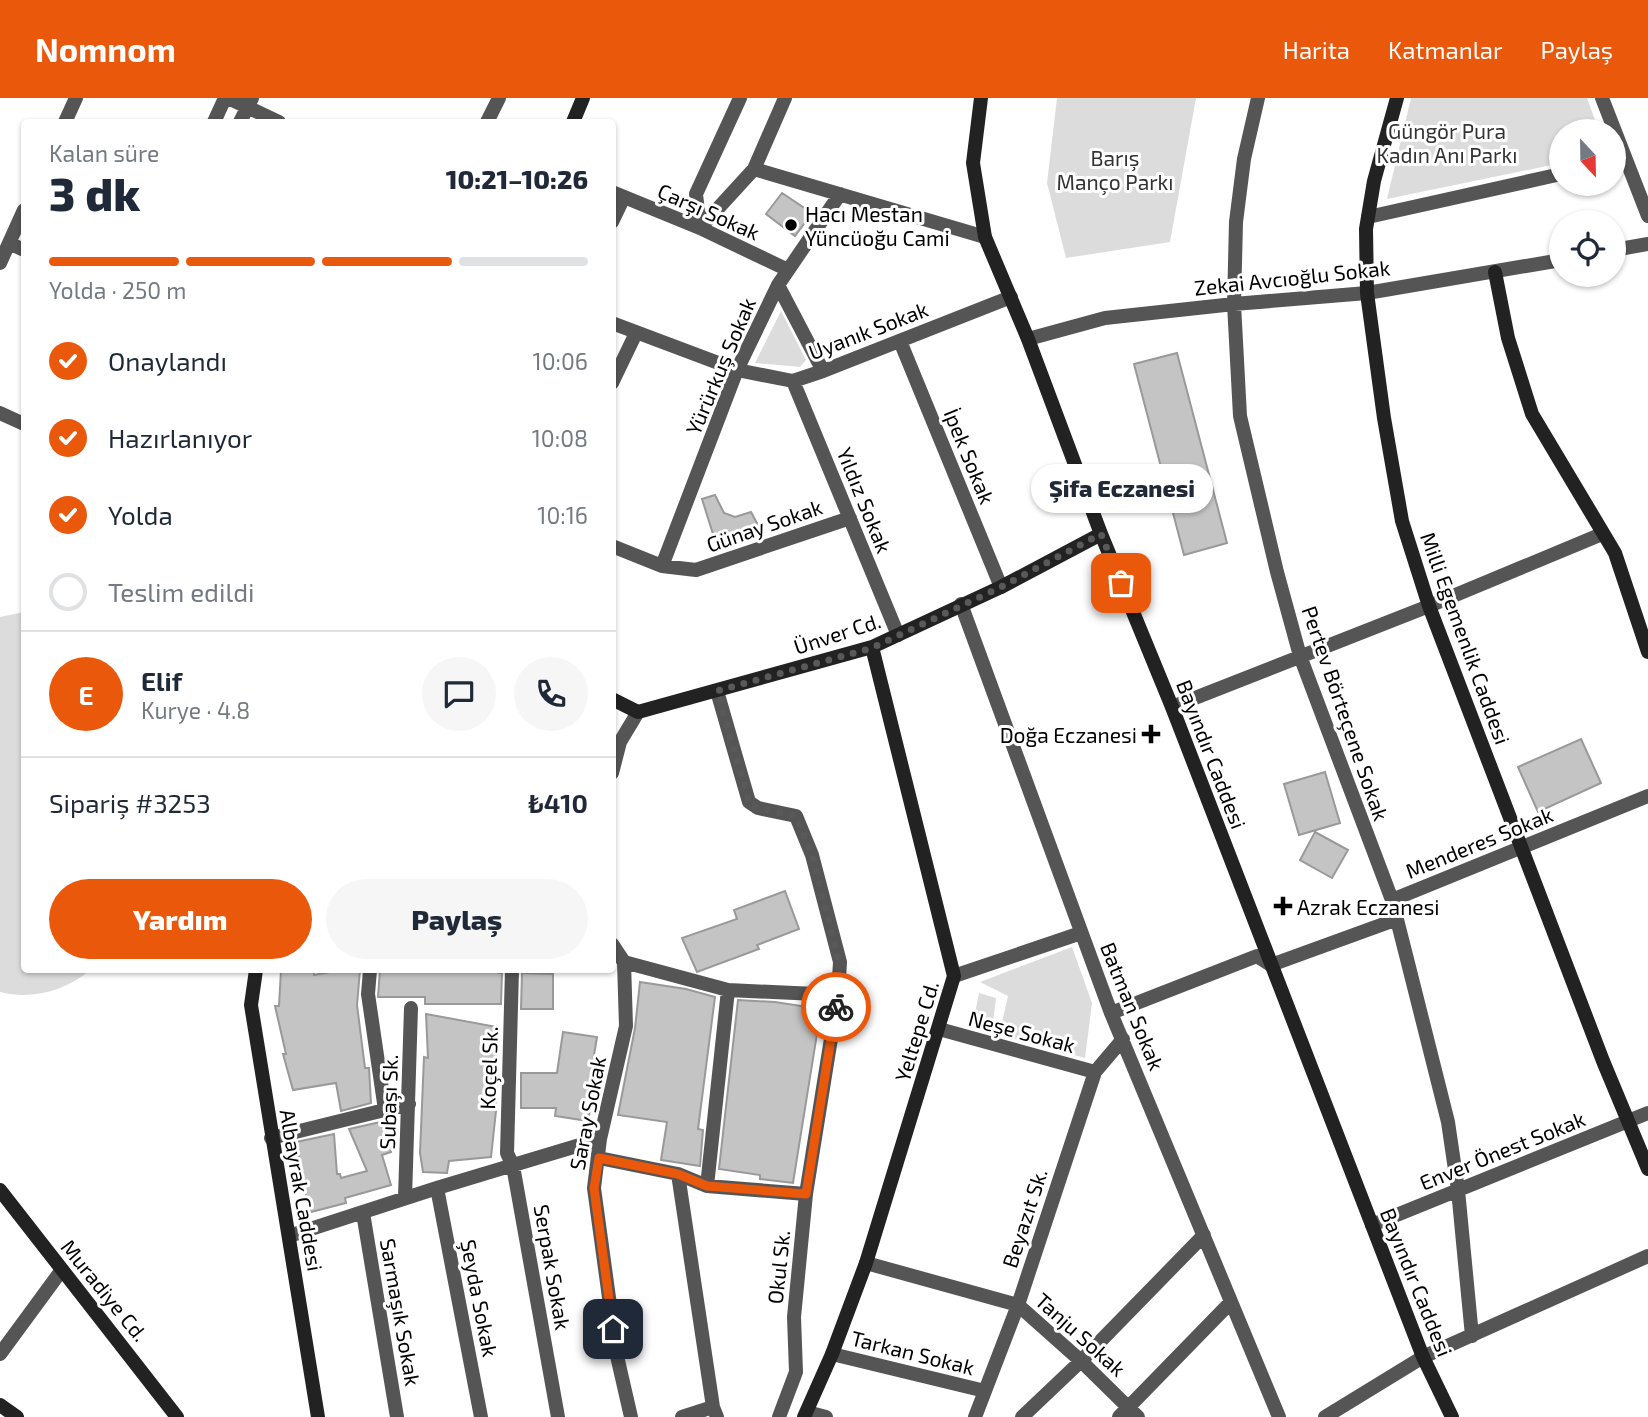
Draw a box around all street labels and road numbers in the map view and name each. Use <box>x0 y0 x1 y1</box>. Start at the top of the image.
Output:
street label: Çarşı Sokak <box>653 177 764 247</box>
street label: Zekai Avcıoğlu Sokak <box>1193 254 1392 300</box>
street label: Yürürkuş Sokak <box>680 294 762 439</box>
street label: Uyanık Sokak <box>805 296 931 364</box>
street label: İpek Sokak <box>940 405 1001 508</box>
street label: Yıldız Sokak <box>833 444 898 557</box>
street label: Günay Sokak <box>703 493 825 556</box>
street label: Milli Egemenlik Caddesi <box>1416 529 1516 747</box>
street label: Pertev Börteçene Sokak <box>1296 602 1395 825</box>
street label: Ünver Cd. <box>790 607 884 659</box>
street label: Bayındır Caddesi <box>1172 676 1252 832</box>
street label: Menderes Sokak <box>1402 801 1557 883</box>
street label: Batman Sokak <box>1096 938 1170 1074</box>
street label: Yeltepe Cd. <box>889 978 943 1084</box>
street label: Neşe Sokak <box>965 1005 1078 1059</box>
street label: Koçel Sk. <box>474 1026 504 1110</box>
street label: Subaşı Sk. <box>374 1054 404 1150</box>
street label: Saray Sokak <box>564 1054 610 1172</box>
street label: Enver Önest Sokak <box>1416 1105 1589 1195</box>
street label: Albayrak Caddesi <box>275 1107 329 1273</box>
street label: Beyazıt Sk. <box>996 1165 1052 1271</box>
street label: Serpak Sokak <box>530 1202 576 1332</box>
street label: Bayındır Caddesi <box>1376 1204 1458 1360</box>
street label: Okul Sk. <box>762 1229 794 1305</box>
street label: Muradiye Cd. <box>56 1234 154 1346</box>
street label: Sarmaşık Sokak <box>374 1236 426 1388</box>
street label: Şeyda Sokak <box>454 1237 504 1359</box>
street label: Tanju Sokak <box>1030 1287 1131 1382</box>
street label: Tarkan Sokak <box>849 1325 977 1379</box>

